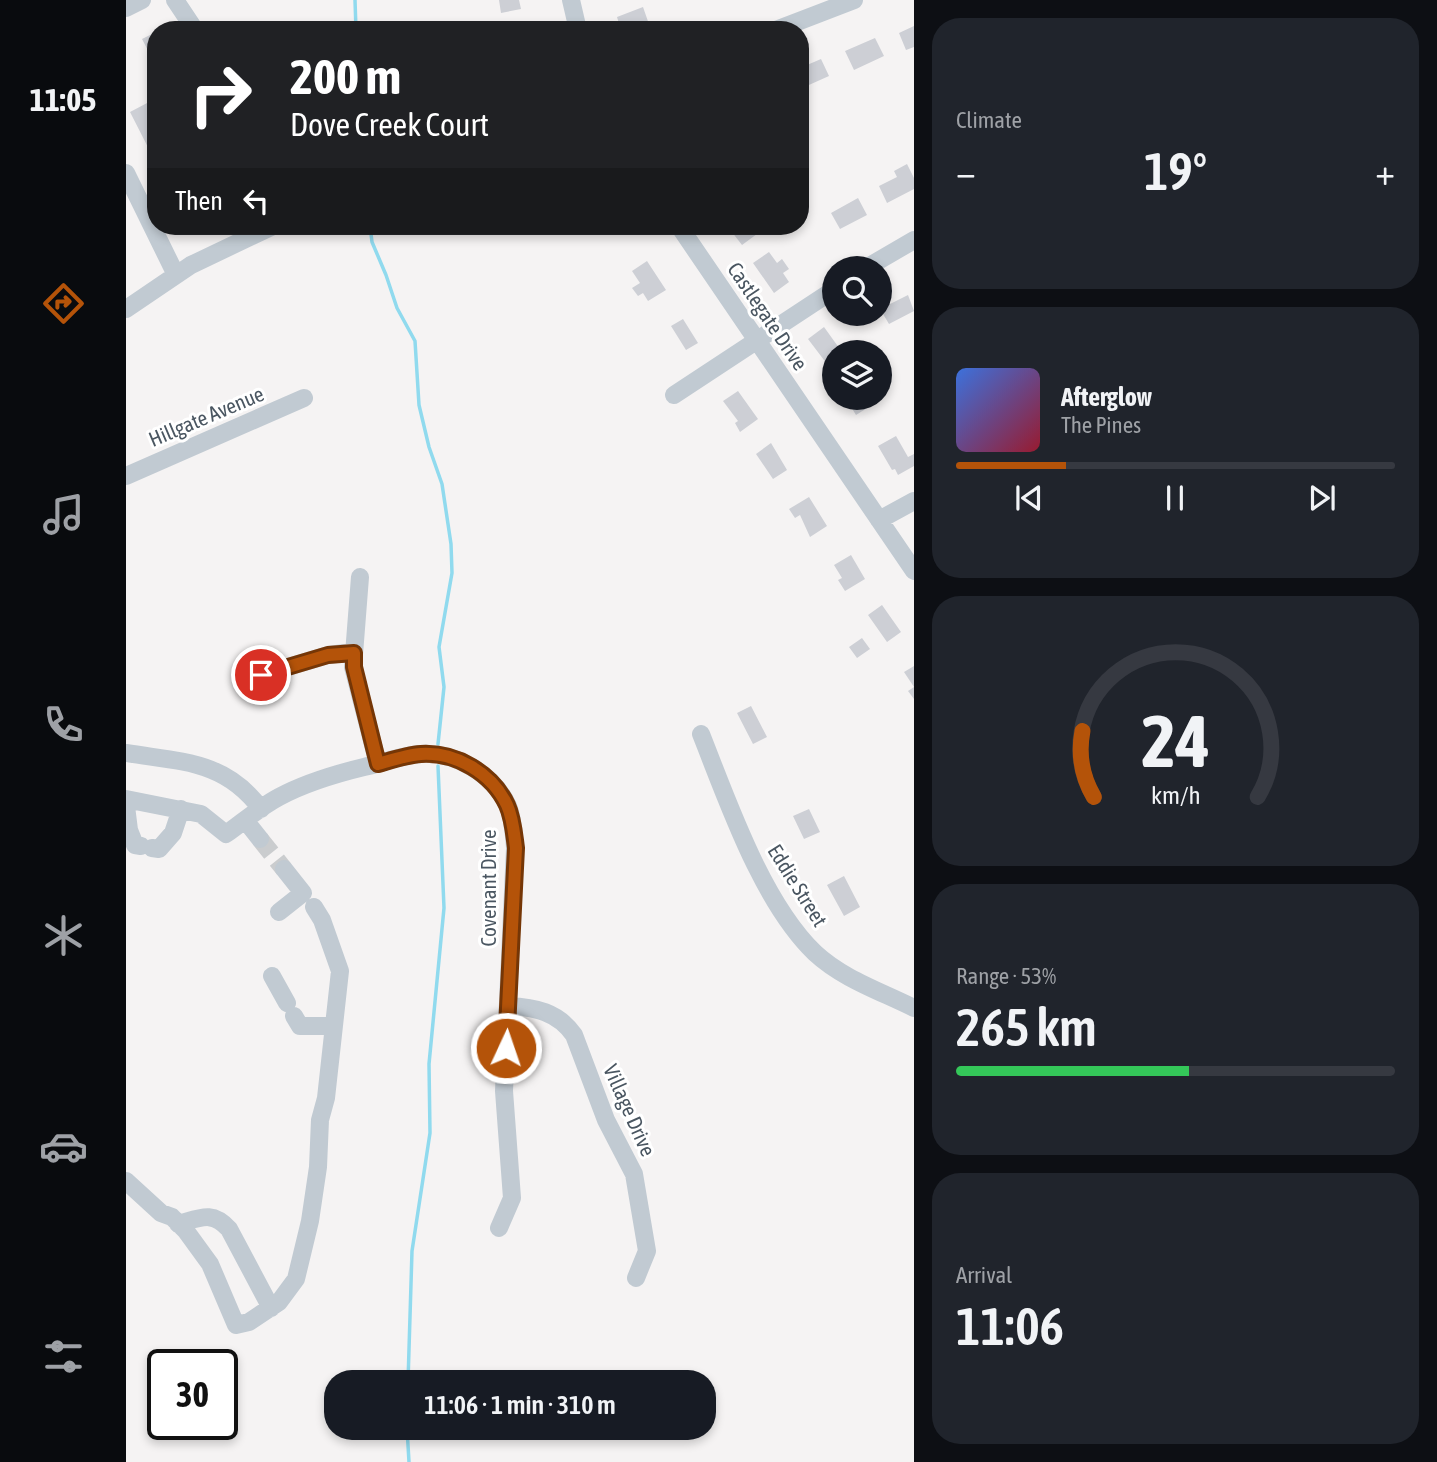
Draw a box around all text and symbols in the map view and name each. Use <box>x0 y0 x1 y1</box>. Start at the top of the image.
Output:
text: 200 m <box>290 48 401 104</box>
icon: right <box>175 49 266 140</box>
text: 11:05 <box>30 81 96 118</box>
text: Dove Creek Court <box>290 106 489 143</box>
text: Climate <box>956 107 1022 133</box>
text: 19° <box>1144 141 1207 201</box>
text: − <box>956 150 976 193</box>
text: + <box>1375 150 1395 193</box>
icon: left <box>237 182 275 220</box>
text: Then <box>175 186 223 216</box>
map controls <box>822 256 892 410</box>
button: search <box>822 256 892 326</box>
street label: Castlegate Drive <box>723 257 813 375</box>
icon: directions <box>39 279 88 328</box>
button: layers <box>822 340 892 410</box>
street label: Hillgate Avenue <box>145 381 267 451</box>
text: Afterglow <box>1061 382 1152 412</box>
text: The Pines <box>1061 412 1141 438</box>
icon: previous <box>1010 479 1048 517</box>
icon: pause <box>1156 479 1194 517</box>
icon: next <box>1303 479 1341 517</box>
icon: music <box>39 490 88 539</box>
pin <box>231 645 291 705</box>
icon: arrive <box>242 656 280 694</box>
text: 24 <box>1141 699 1210 782</box>
icon: phone <box>39 700 88 749</box>
text: km/h <box>1151 781 1200 809</box>
street label: Covenant Drive <box>476 830 500 946</box>
street label: Eddie Street <box>763 840 833 930</box>
icon: climate <box>39 911 88 960</box>
text: Range · 53% <box>956 963 1056 989</box>
text: 265 km <box>956 997 1097 1057</box>
position arrow <box>469 1011 543 1085</box>
street label: Village Drive <box>599 1060 661 1160</box>
icon: car <box>39 1122 88 1171</box>
text: Arrival <box>956 1262 1012 1288</box>
text: 11:06 <box>956 1296 1064 1356</box>
icon: filters <box>39 1332 88 1381</box>
speed limit sign: 30 <box>147 1349 238 1440</box>
text: 11:06 · 1 min · 310 m <box>424 1390 616 1420</box>

